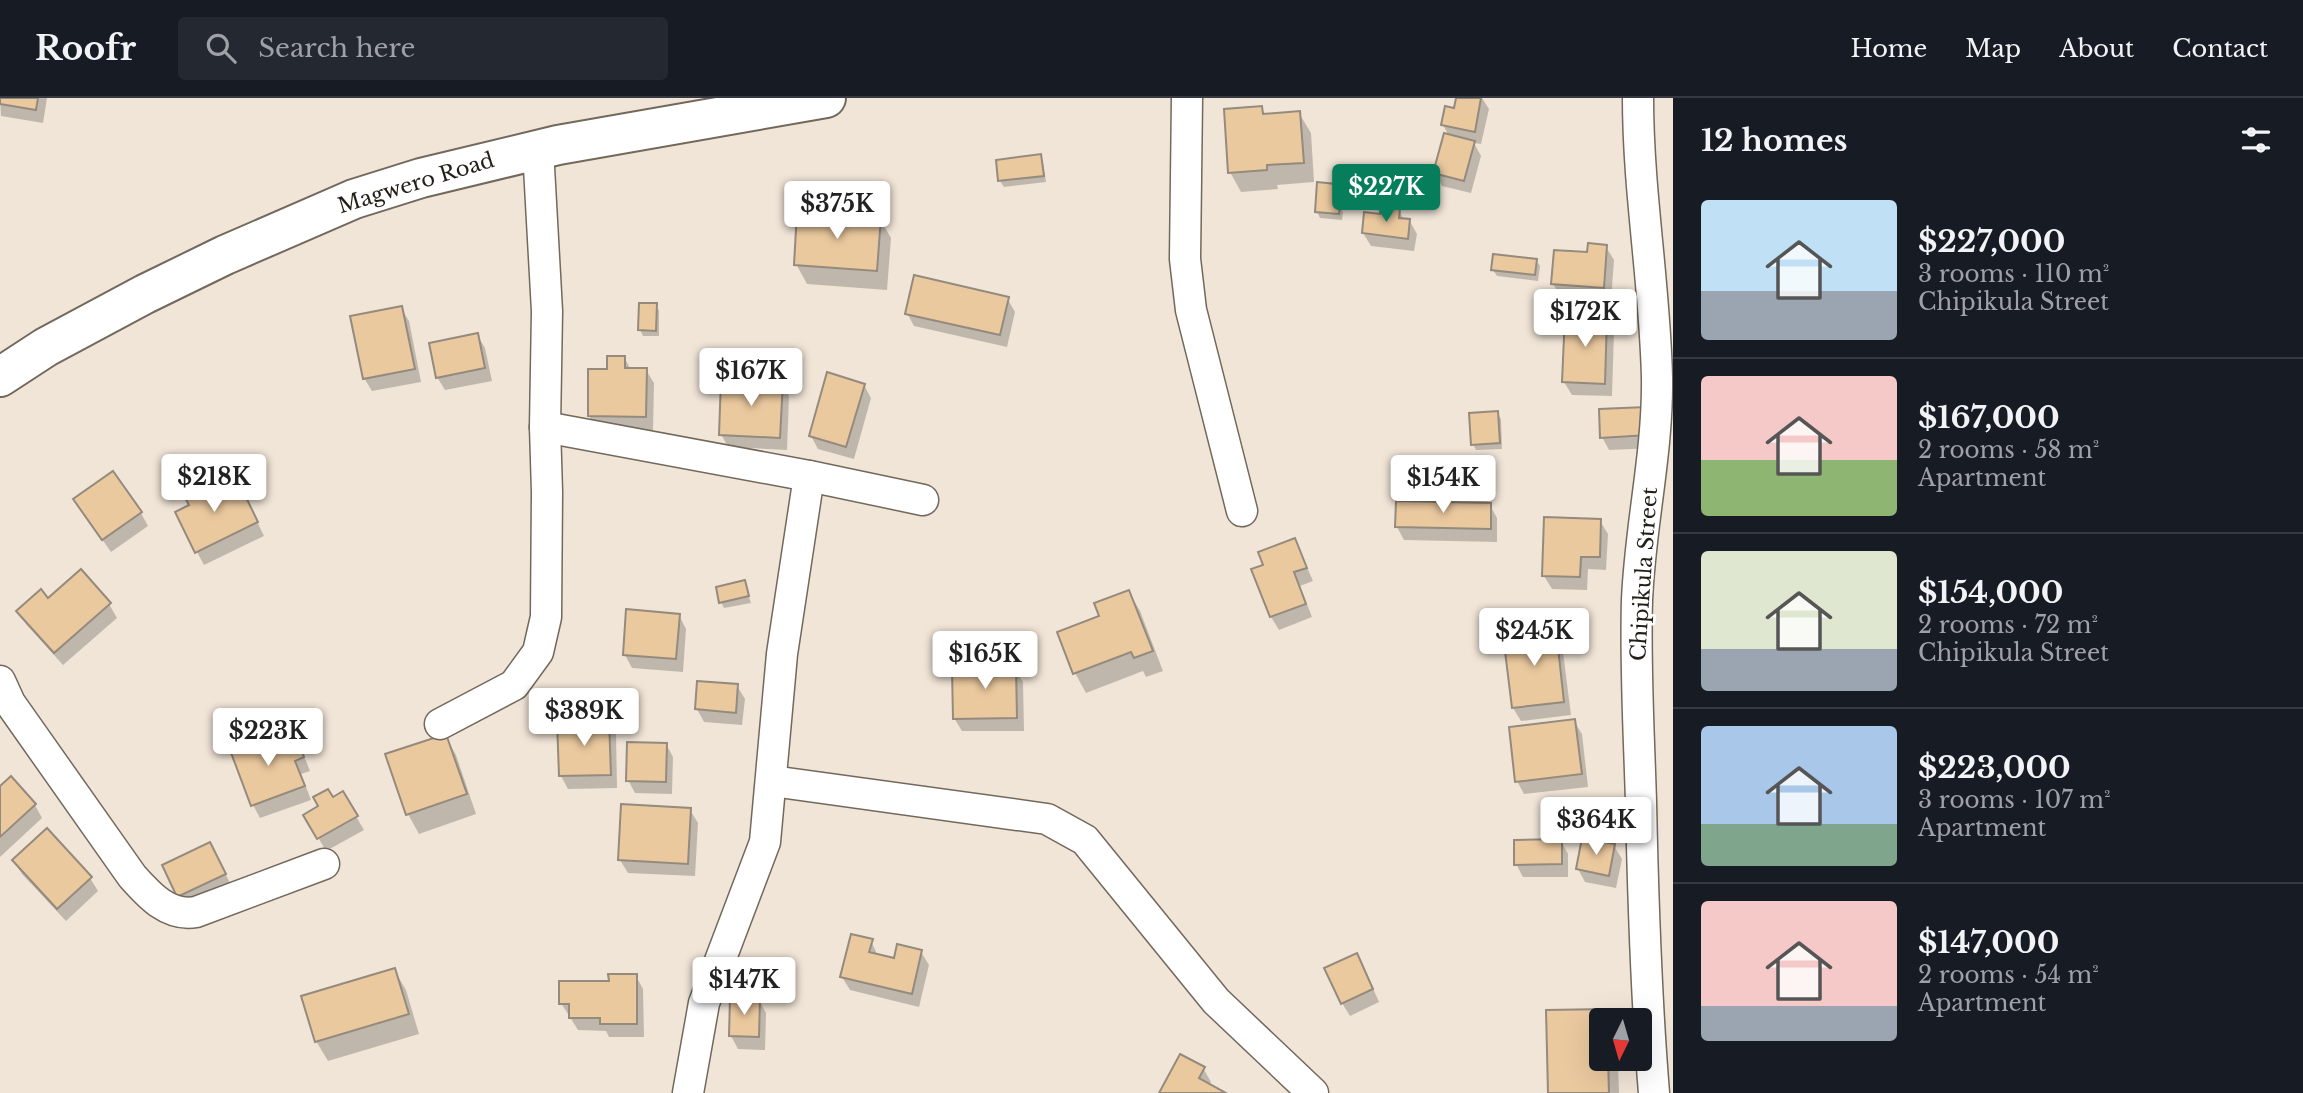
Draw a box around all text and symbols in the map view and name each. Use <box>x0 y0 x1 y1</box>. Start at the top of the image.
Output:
search box <box>178 17 668 80</box>
text: Roofr <box>35 28 136 69</box>
icon: search <box>202 29 240 67</box>
text: Search here <box>258 32 416 64</box>
text: Home <box>1851 34 1927 63</box>
text: Map <box>1965 34 2021 63</box>
text: About <box>2059 34 2134 63</box>
text: Contact <box>2172 34 2268 63</box>
icon: filters <box>2237 121 2275 159</box>
text: 12 homes <box>1701 122 1848 159</box>
street label: Magwero Road <box>335 147 497 219</box>
pin: $227K <box>1337 164 1435 224</box>
text: $227K <box>1348 173 1424 201</box>
pin: $375K <box>788 181 886 241</box>
text: $375K <box>800 190 874 218</box>
text: $227,000 <box>1918 223 2065 260</box>
icon: home <box>1757 228 1841 312</box>
text: 3 rooms · 110 m² <box>1918 260 2109 288</box>
text: Chipikula Street <box>1918 288 2109 316</box>
pin: $172K <box>1536 289 1634 349</box>
text: $172K <box>1550 298 1620 326</box>
pin: $167K <box>702 348 800 408</box>
text: $167K <box>715 357 787 385</box>
text: $167,000 <box>1918 399 2060 436</box>
icon: home <box>1757 404 1841 488</box>
text: 2 rooms · 58 m² <box>1918 436 2099 464</box>
pin: $218K <box>165 454 263 514</box>
pin: $154K <box>1394 456 1492 515</box>
text: $218K <box>177 463 251 491</box>
text: $154K <box>1407 464 1479 492</box>
text: Apartment <box>1918 464 2046 492</box>
street label: Chipikula Street <box>1625 486 1663 662</box>
text: $154,000 <box>1918 574 2063 611</box>
icon: home <box>1757 579 1841 663</box>
pin: $245K <box>1485 608 1583 668</box>
text: 2 rooms · 72 m² <box>1918 611 2098 639</box>
text: $245K <box>1495 617 1573 645</box>
pin: $165K <box>936 632 1034 691</box>
text: Chipikula Street <box>1918 639 2109 667</box>
text: $165K <box>949 640 1021 668</box>
pin: $389K <box>535 688 633 748</box>
text: $389K <box>545 697 623 725</box>
pin: $223K <box>219 708 317 768</box>
text: $223K <box>229 717 307 745</box>
text: $223,000 <box>1918 749 2071 786</box>
icon: home <box>1757 754 1841 838</box>
text: 3 rooms · 107 m² <box>1918 786 2111 814</box>
pin: $364K <box>1547 798 1645 857</box>
text: $364K <box>1556 806 1636 834</box>
text: Apartment <box>1918 814 2046 842</box>
text: $147,000 <box>1918 924 2059 961</box>
icon: home <box>1757 929 1841 1013</box>
pin: $147K <box>695 958 793 1017</box>
text: 2 rooms · 54 m² <box>1918 961 2099 989</box>
text: $147K <box>708 966 780 994</box>
text: Apartment <box>1918 989 2046 1017</box>
north arrow <box>1589 1008 1652 1071</box>
map controls <box>1589 1008 1652 1071</box>

